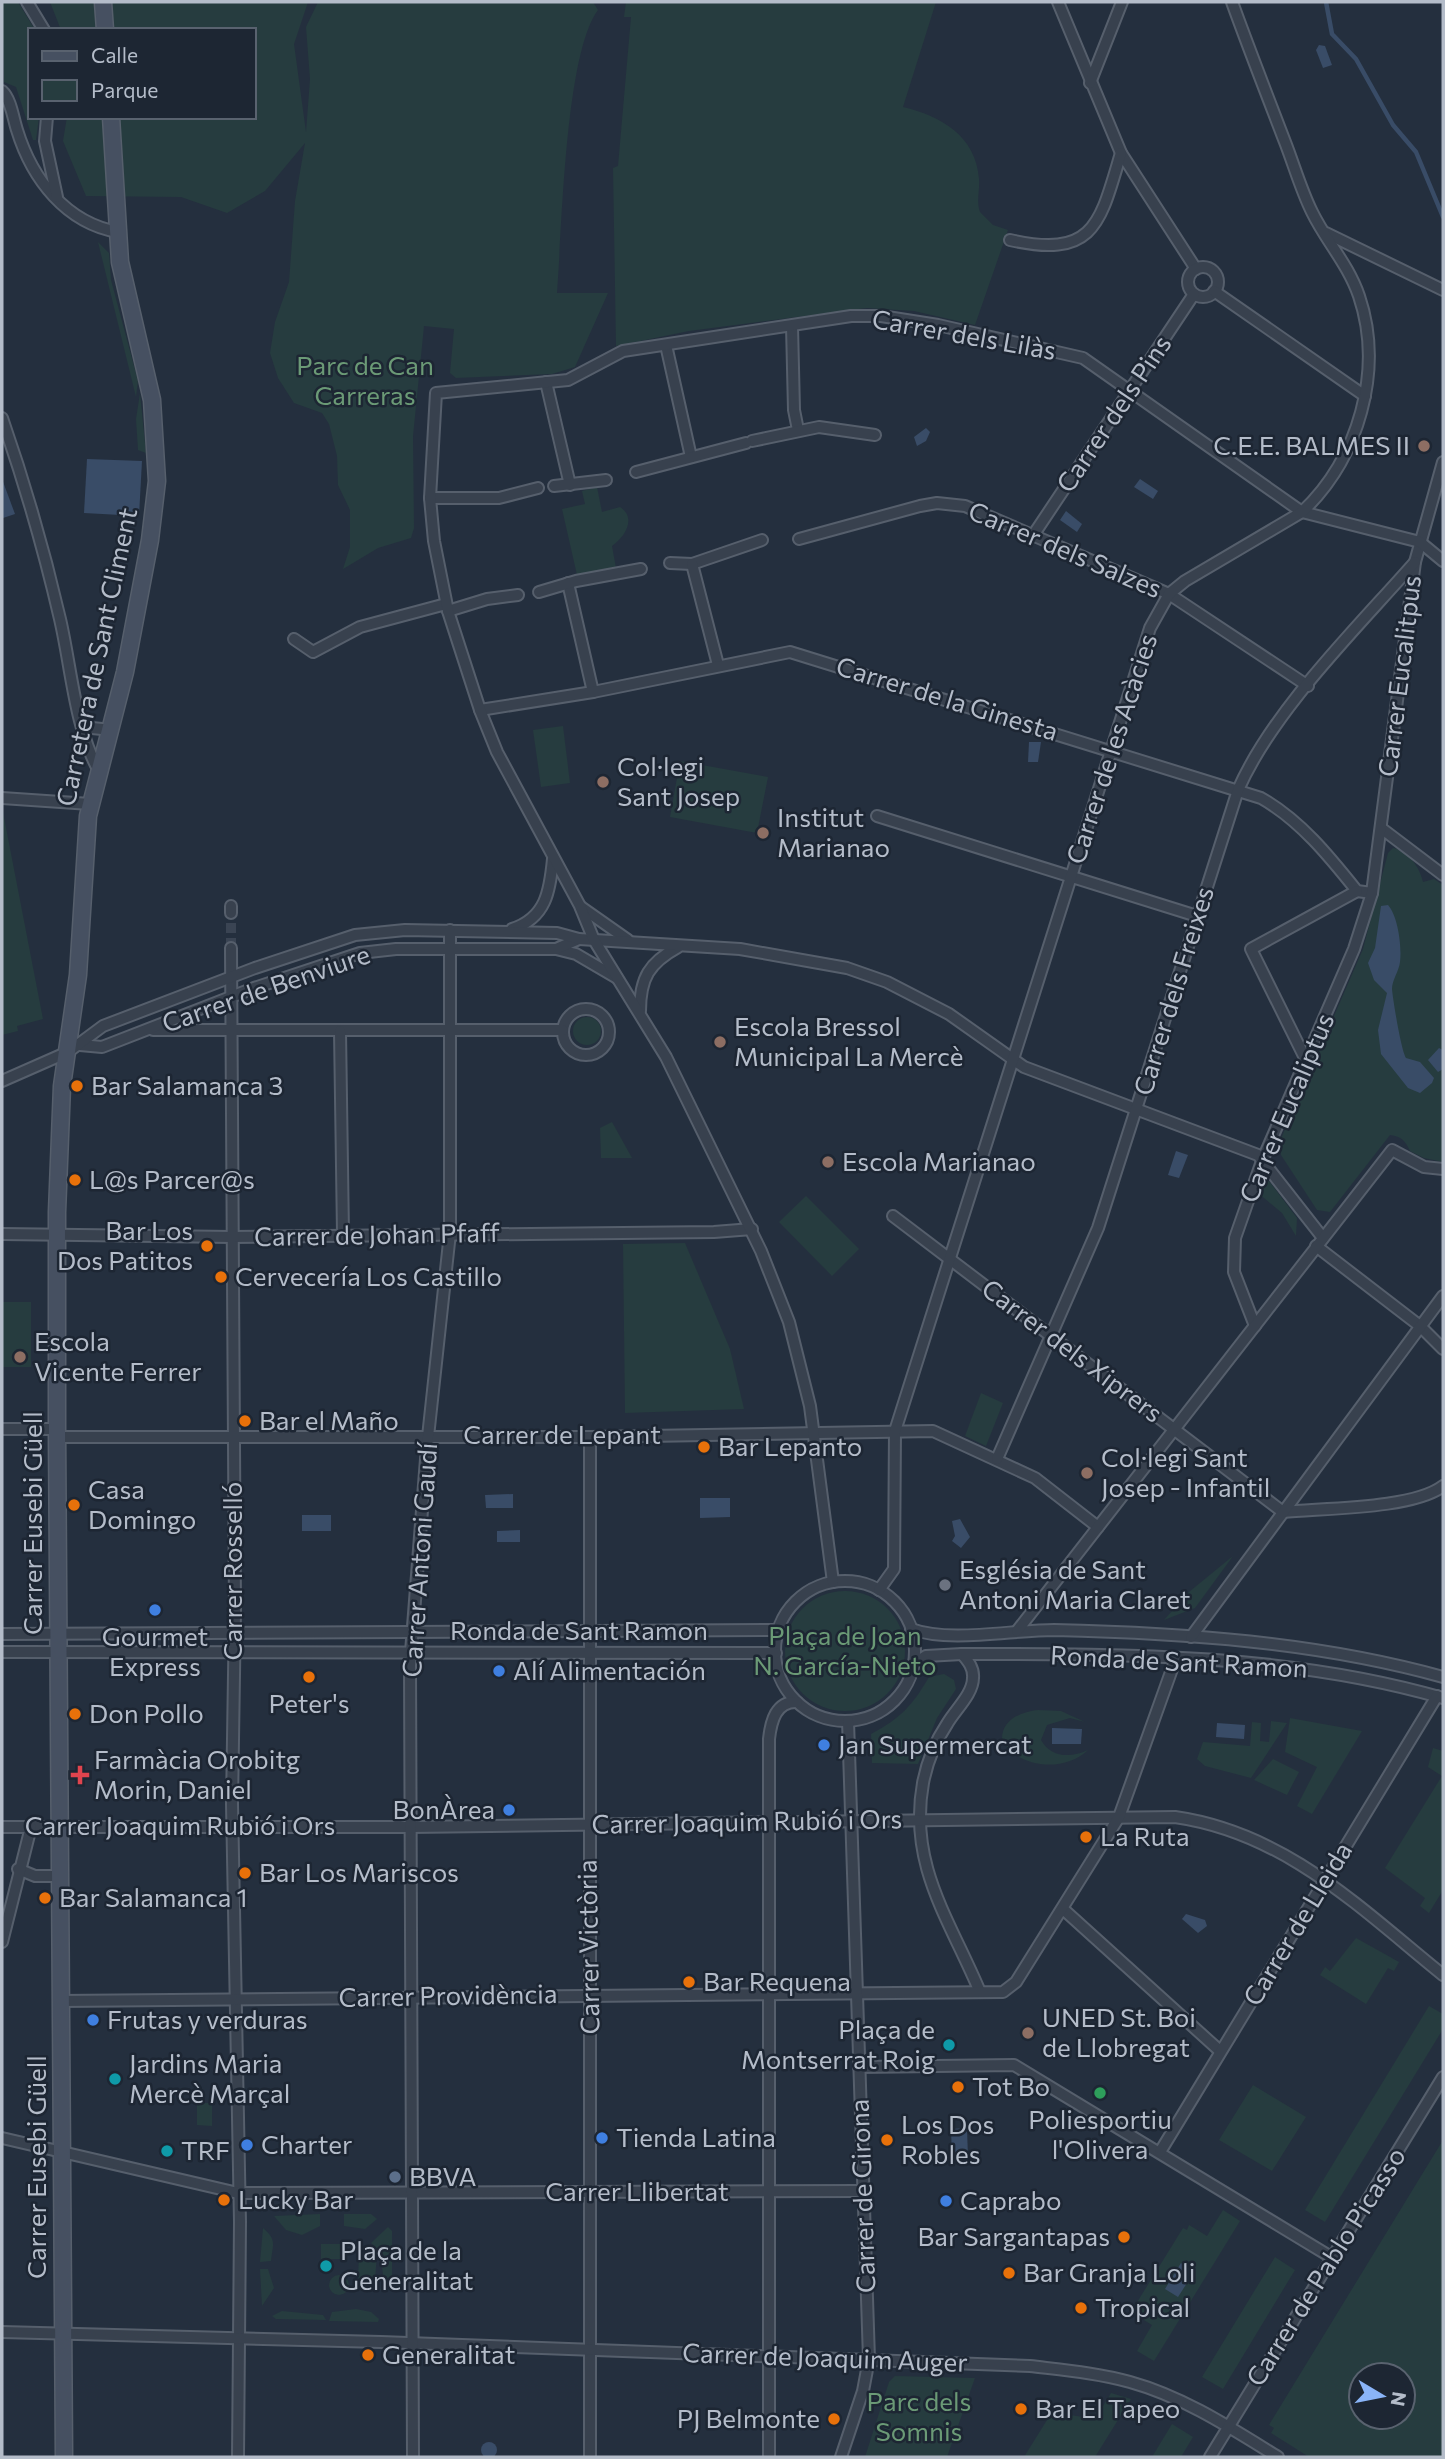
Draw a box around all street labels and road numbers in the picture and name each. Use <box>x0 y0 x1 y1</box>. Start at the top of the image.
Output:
street label: Carrer dels Lilàs <box>870 302 1059 365</box>
street label: Carrer dels Pins <box>1049 329 1177 498</box>
street label: Carrer dels Salzes <box>964 494 1167 603</box>
street label: Carretera de Sant Climent <box>49 505 142 809</box>
street label: Carrer Eucalitpus <box>1371 573 1426 778</box>
street label: Carrer de les Acàcies <box>1059 629 1162 868</box>
street label: Carrer de la Ginesta <box>833 649 1062 746</box>
street label: Carrer dels Freixes <box>1126 882 1219 1099</box>
street label: Carrer de Benviure <box>157 937 374 1038</box>
street label: Carrer Eucaliptus <box>1232 1008 1339 1207</box>
street label: Carrer de Johan Pfaff <box>254 1216 500 1251</box>
street label: Carrer dels Xiprers <box>976 1272 1169 1428</box>
street label: Carrer Eusebi Güell <box>16 1411 47 1635</box>
street label: Carrer de Lepant <box>463 1418 661 1449</box>
street label: Carrer Antoni Gaudí <box>395 1440 442 1678</box>
street label: Carrer Rosselló <box>216 1482 247 1660</box>
street label: Ronda de Sant Ramon <box>450 1614 708 1645</box>
street label: Ronda de Sant Ramon <box>1050 1638 1309 1683</box>
street label: Carrer Joaquim Rubió i Ors <box>591 1802 903 1839</box>
street label: Carrer Joaquim Rubió i Ors <box>25 1809 335 1840</box>
street label: Carrer de Lleida <box>1236 1836 1358 2011</box>
street label: Carrer Victòria <box>570 1859 605 2035</box>
street label: Carrer Providència <box>338 1977 558 2012</box>
street label: Carrer Eusebi Güell <box>20 2055 51 2279</box>
street label: Carrer de Girona <box>843 2098 880 2294</box>
street label: Carrer de Pablo Picasso <box>1239 2141 1411 2391</box>
street label: Carrer Llibertat <box>545 2175 729 2206</box>
street label: Carrer de Joaquim Auger <box>682 2336 968 2377</box>

